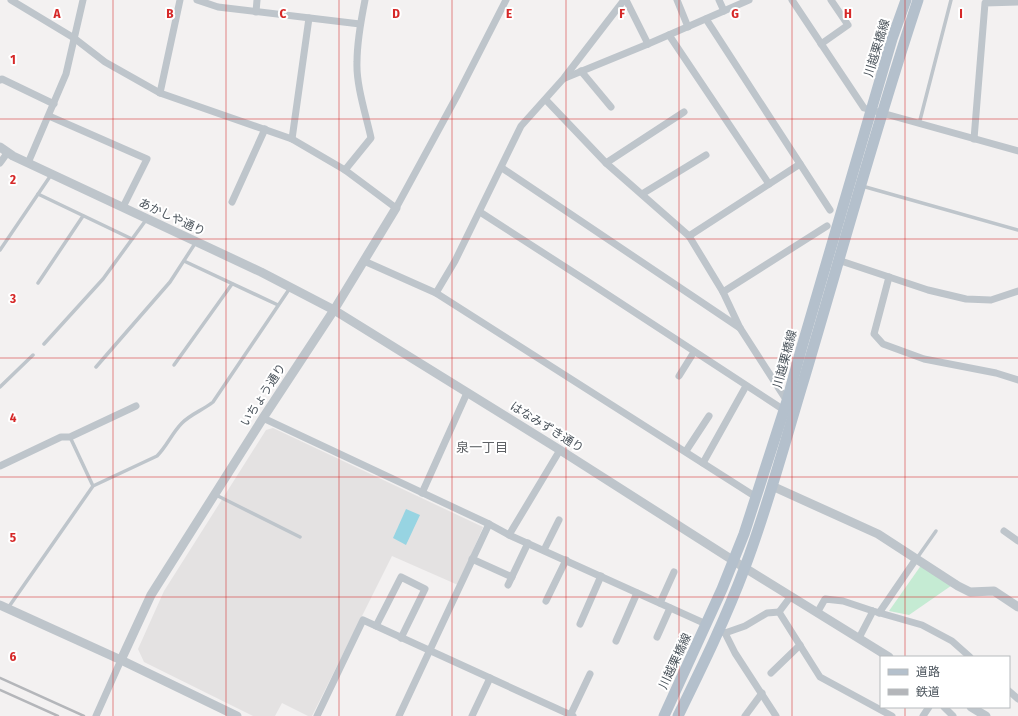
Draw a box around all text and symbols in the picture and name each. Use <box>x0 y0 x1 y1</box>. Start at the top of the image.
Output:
text: A <box>52 6 61 21</box>
text: B <box>166 6 174 21</box>
text: C <box>280 6 287 21</box>
text: D <box>392 6 400 21</box>
text: E <box>506 6 512 21</box>
text: F <box>619 6 625 21</box>
text: G <box>731 6 739 21</box>
text: H <box>844 6 852 21</box>
text: I <box>959 6 963 21</box>
street label: 川越栗橋線 <box>862 17 892 79</box>
text: 1 <box>10 52 16 67</box>
text: 2 <box>9 172 16 187</box>
street label: あかしや通り <box>136 195 208 239</box>
text: 3 <box>9 291 16 306</box>
street label: 川越栗橋線 <box>770 328 800 390</box>
street label: いちょう通り <box>238 361 288 429</box>
street label: はなみずき通り <box>508 399 586 455</box>
text: 4 <box>10 410 17 425</box>
district label: 泉一丁目 <box>456 440 508 455</box>
text: 5 <box>10 530 16 545</box>
street label: 川越栗橋線 <box>656 631 694 691</box>
text: 6 <box>10 649 17 664</box>
legend <box>880 656 1010 708</box>
text: 道路 <box>916 665 940 679</box>
text: 鉄道 <box>916 685 940 699</box>

